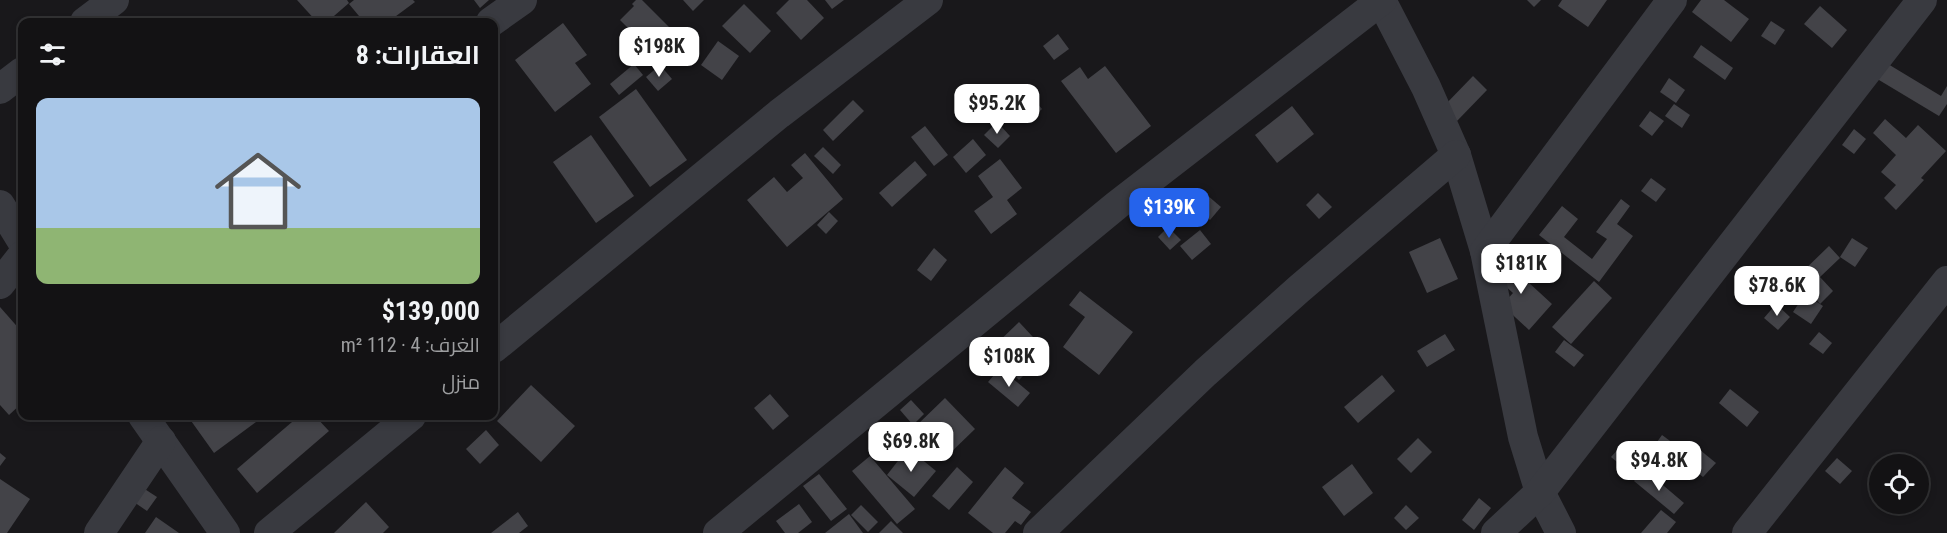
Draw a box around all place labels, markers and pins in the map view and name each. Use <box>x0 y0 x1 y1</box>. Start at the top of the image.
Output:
pin: $198K <box>617 27 701 78</box>
pin: $95.2K <box>948 84 1046 135</box>
pin: $139K <box>1127 188 1211 239</box>
pin: $181K <box>1479 244 1563 295</box>
pin: $78.6K <box>1728 266 1826 317</box>
pin: $108K <box>967 337 1051 388</box>
pin: $69.8K <box>862 422 960 473</box>
pin: $94.8K <box>1610 441 1708 492</box>

